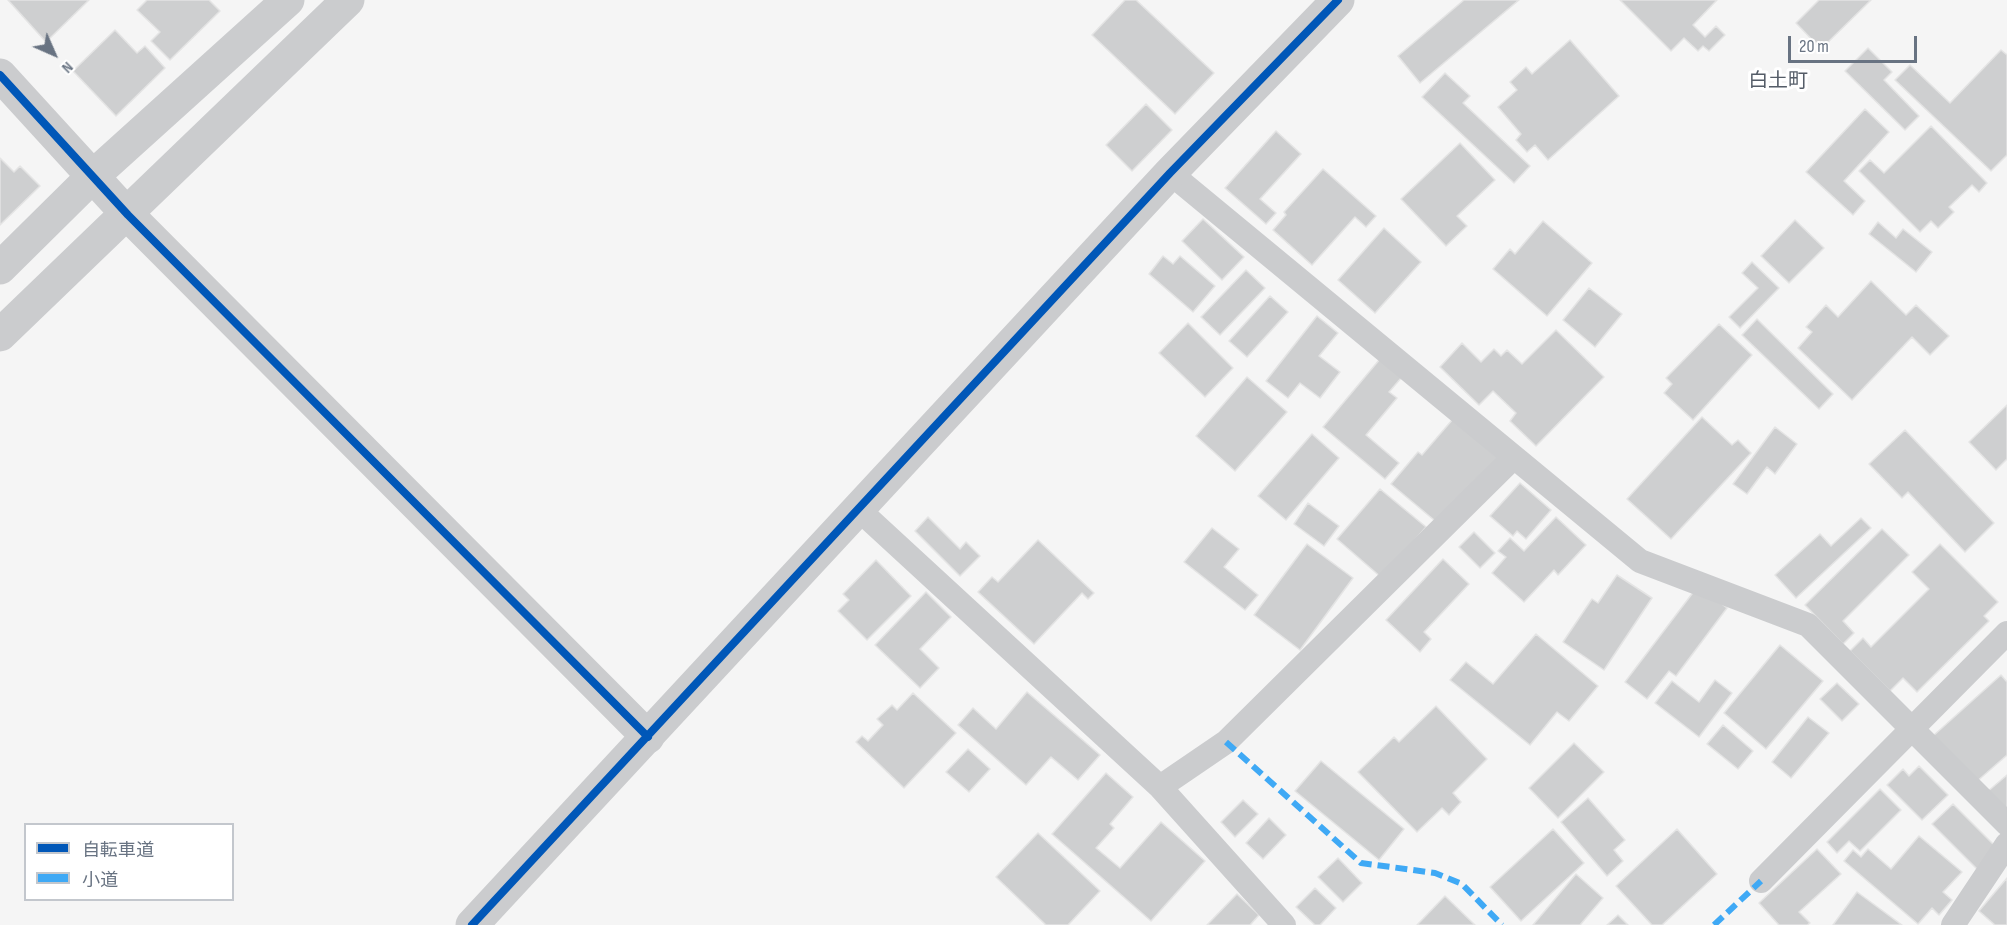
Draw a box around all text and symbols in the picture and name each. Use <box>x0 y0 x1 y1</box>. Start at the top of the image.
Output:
north arrow <box>24 24 84 84</box>
scale bar <box>1791 24 1920 62</box>
text: 20 m <box>1799 36 1829 57</box>
text: N <box>57 57 77 77</box>
district label: 白土町 <box>1748 70 1808 94</box>
legend <box>24 823 234 901</box>
text: 自転車道 <box>82 840 154 861</box>
text: 小道 <box>82 870 118 891</box>

